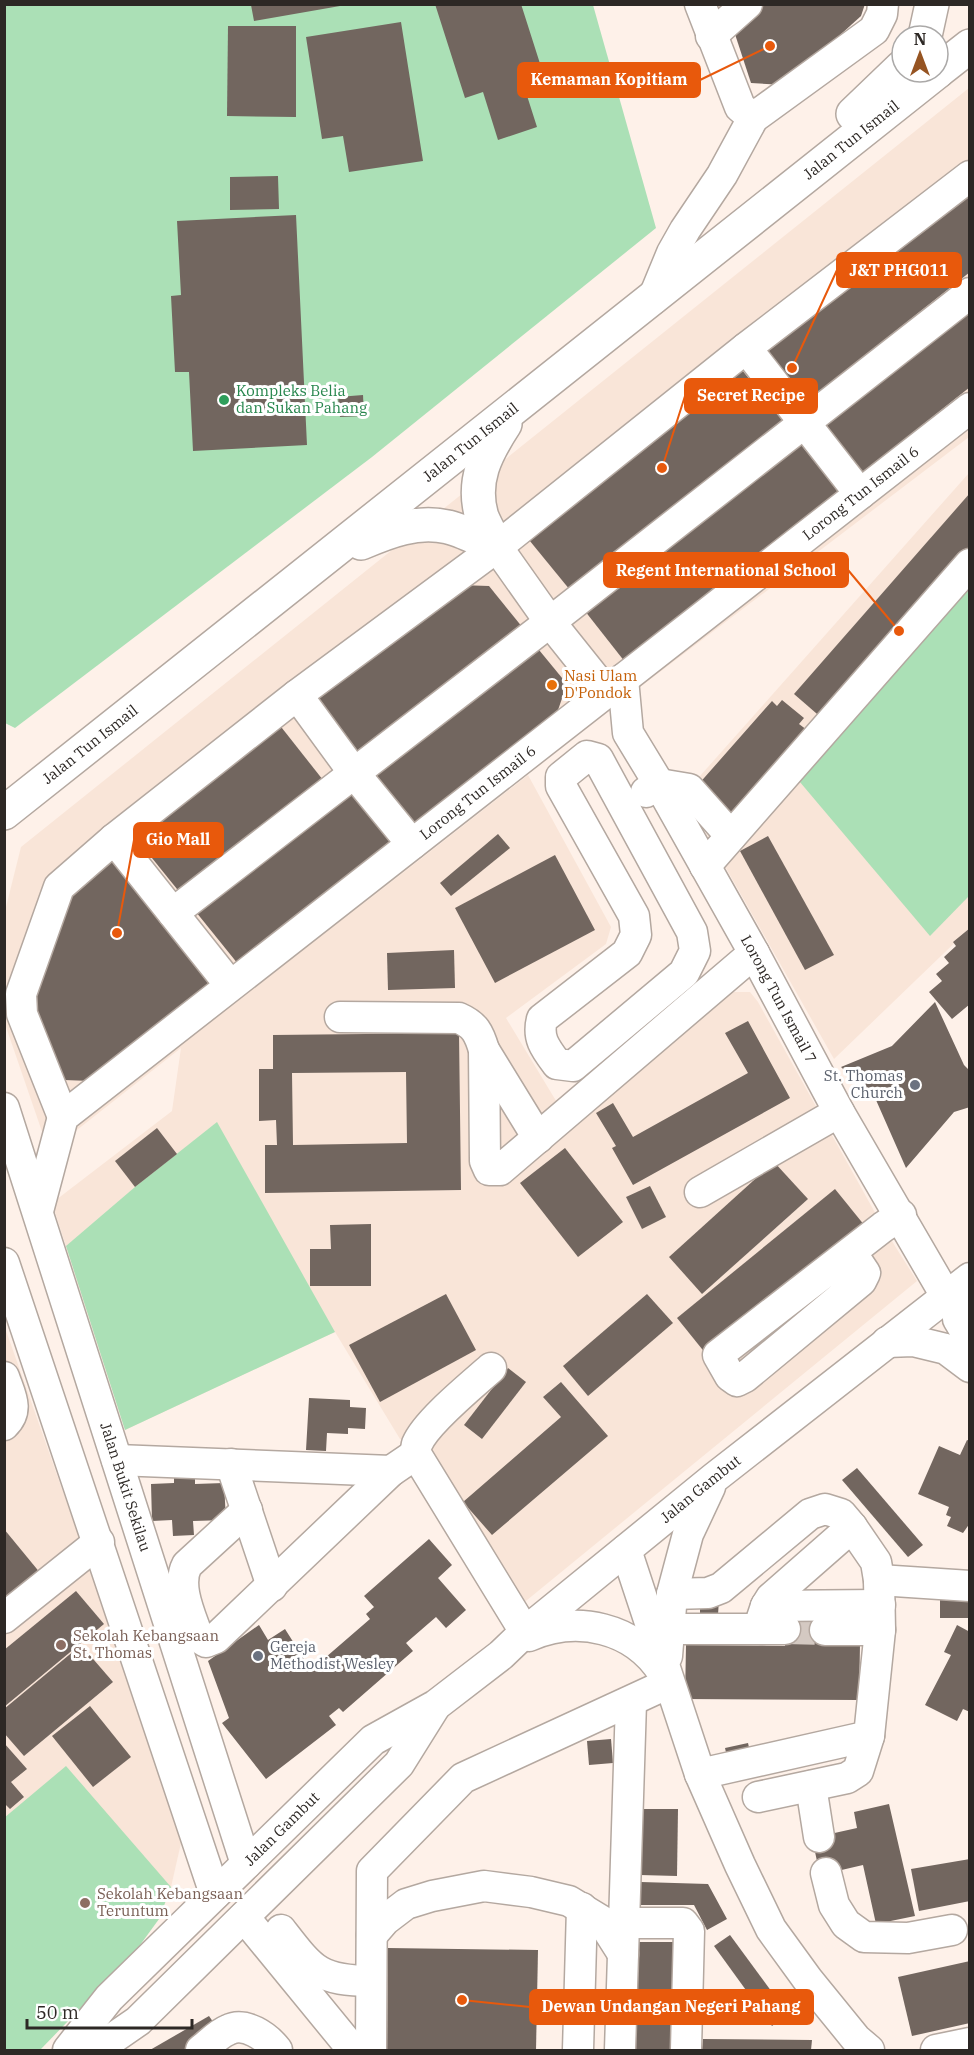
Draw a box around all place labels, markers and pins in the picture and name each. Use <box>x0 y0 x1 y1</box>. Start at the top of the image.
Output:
callout: Kemaman Kopitiam <box>518 63 700 97</box>
callout: J&T PHG011 <box>837 253 961 287</box>
callout: Secret Recipe <box>685 379 817 413</box>
place label: Kompleks Belia dan Sukan Pahang <box>236 381 367 417</box>
marker: Kompleks Belia dan Sukan Pahang <box>217 393 231 407</box>
callout: Regent International School <box>604 553 848 587</box>
place label: Nasi Ulam D'Pondok <box>564 666 637 702</box>
marker: Nasi Ulam D'Pondok <box>545 678 559 692</box>
callout: Gio Mall <box>134 823 223 857</box>
place label: St. Thomas Church <box>824 1066 903 1102</box>
marker: St. Thomas Church <box>908 1078 922 1092</box>
place label: Sekolah Kebangsaan St. Thomas <box>73 1626 219 1662</box>
place label: Gereja Methodist Wesley <box>270 1637 394 1673</box>
marker: Sekolah Kebangsaan St. Thomas <box>54 1638 68 1652</box>
marker: Gereja Methodist Wesley <box>251 1649 265 1663</box>
place label: Sekolah Kebangsaan Teruntum <box>97 1884 243 1920</box>
marker: Sekolah Kebangsaan Teruntum <box>78 1896 92 1910</box>
callout: Dewan Undangan Negeri Pahang <box>530 1990 813 2024</box>

